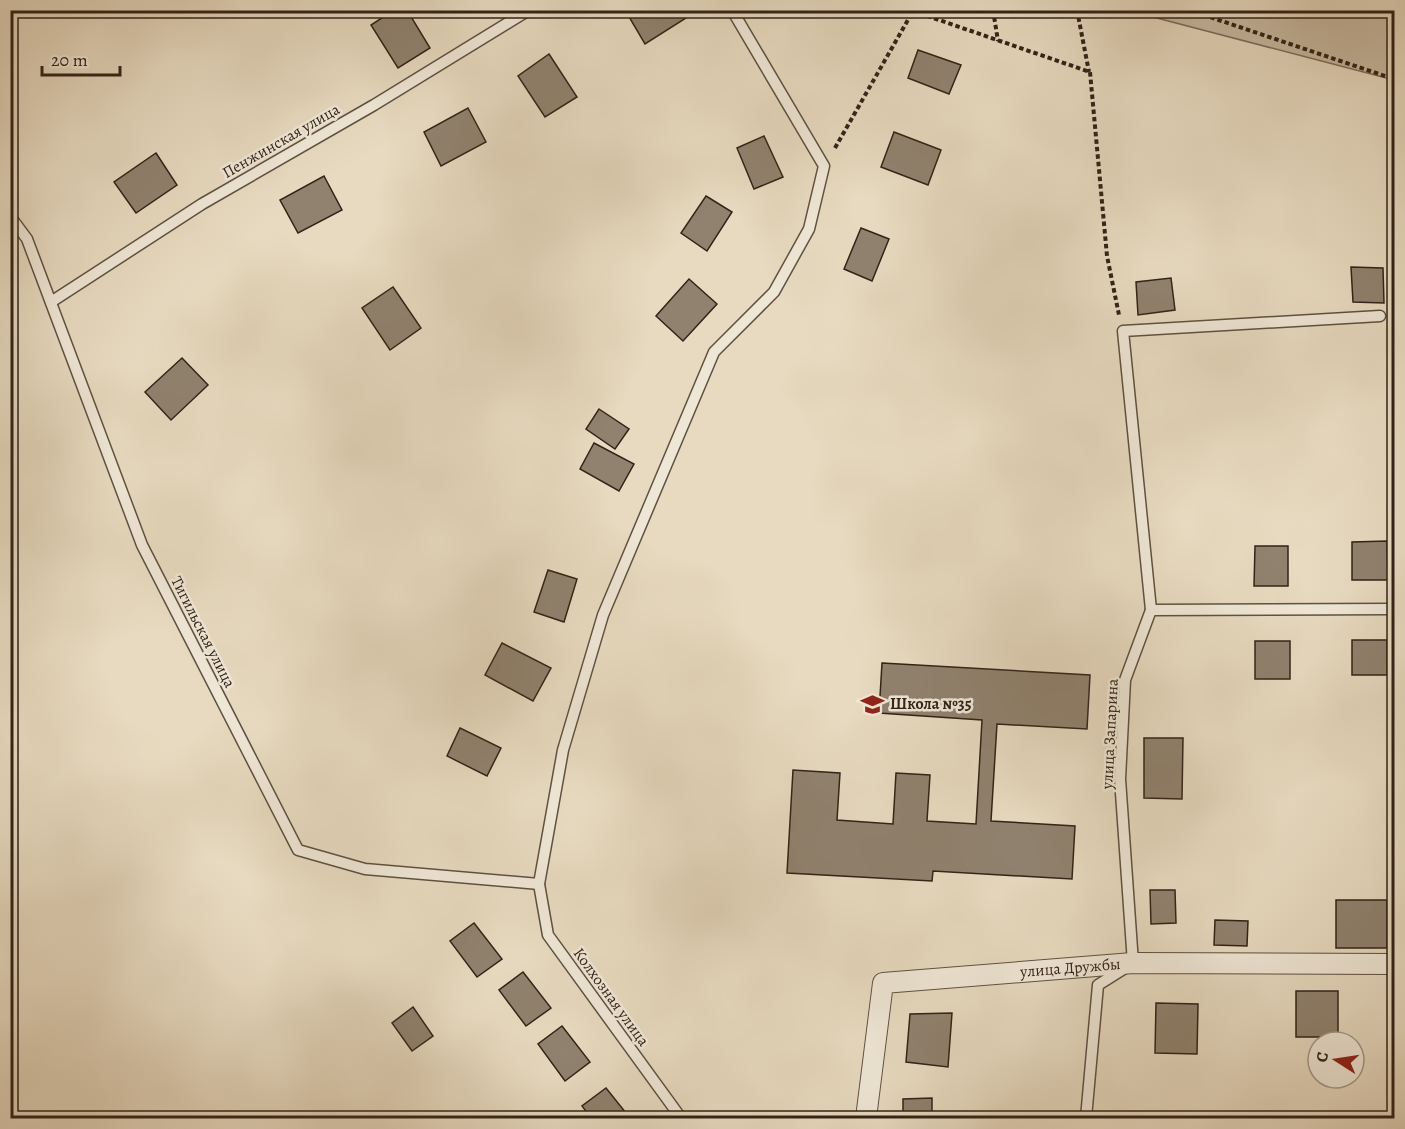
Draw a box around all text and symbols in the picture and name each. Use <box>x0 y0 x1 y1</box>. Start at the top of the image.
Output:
scale bar <box>42 39 120 77</box>
text: 20 m <box>51 48 88 72</box>
street label: Пенжинская улица <box>218 98 344 184</box>
street label: Тигильская улица <box>165 572 241 692</box>
street label: улица Запарина <box>1096 677 1124 791</box>
school or university icon: Школа №35 <box>859 691 885 717</box>
place label: Школа №35 <box>890 693 972 715</box>
street label: Колхозная улица <box>568 943 655 1051</box>
street label: улица Дружбы <box>1018 953 1121 983</box>
north arrow <box>1306 1030 1366 1090</box>
text: С <box>1311 1050 1334 1064</box>

